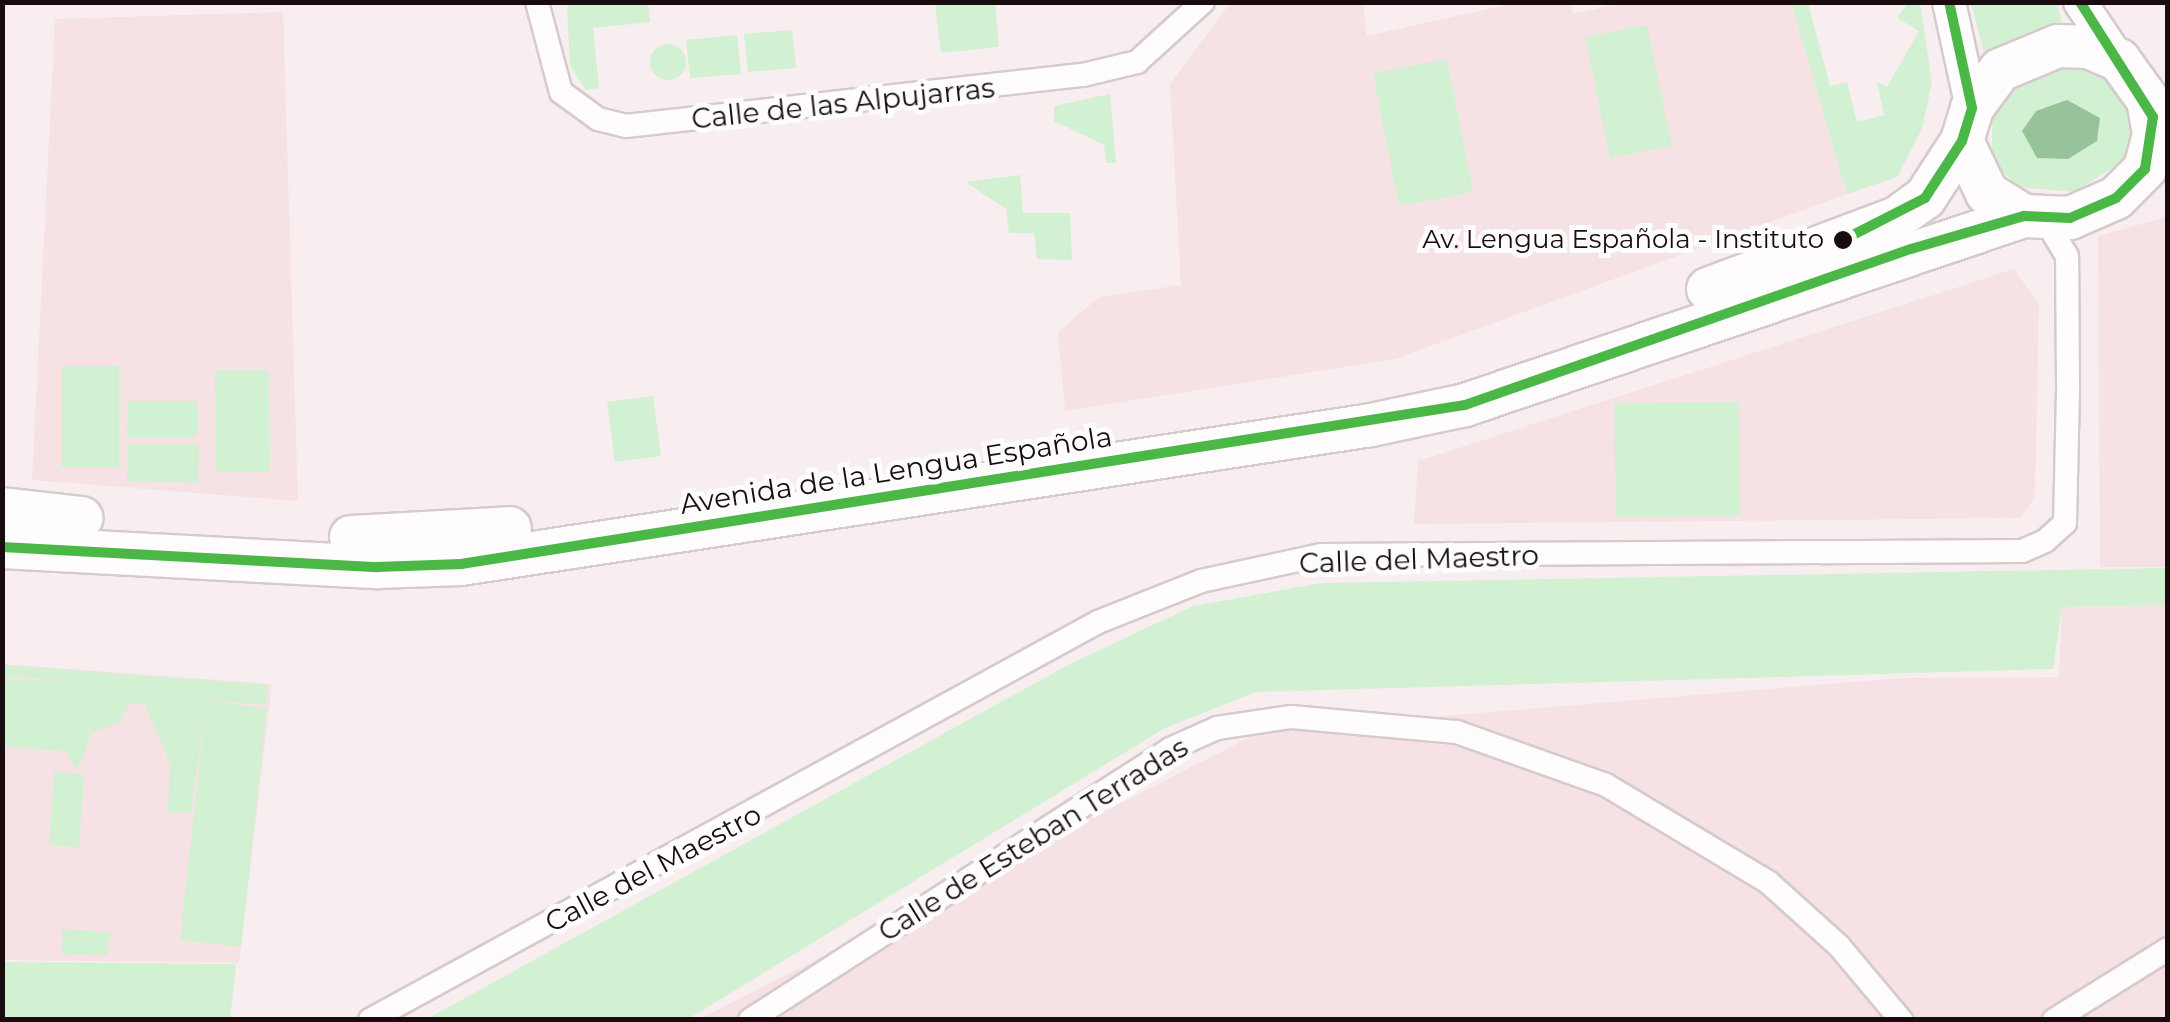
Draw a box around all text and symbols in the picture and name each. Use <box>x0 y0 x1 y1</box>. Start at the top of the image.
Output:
street label: Calle de las Alpujarras <box>690 70 996 136</box>
place label: Av. Lengua Española - Instituto <box>1422 224 1824 256</box>
marker: Av. Lengua Española - Instituto <box>1833 230 1853 250</box>
street label: Avenida de la Lengua Española <box>678 419 1114 521</box>
street label: Calle del Maestro <box>1299 538 1539 580</box>
street label: Calle de Esteban Terradas <box>872 730 1194 948</box>
street label: Calle del Maestro <box>539 797 767 939</box>

